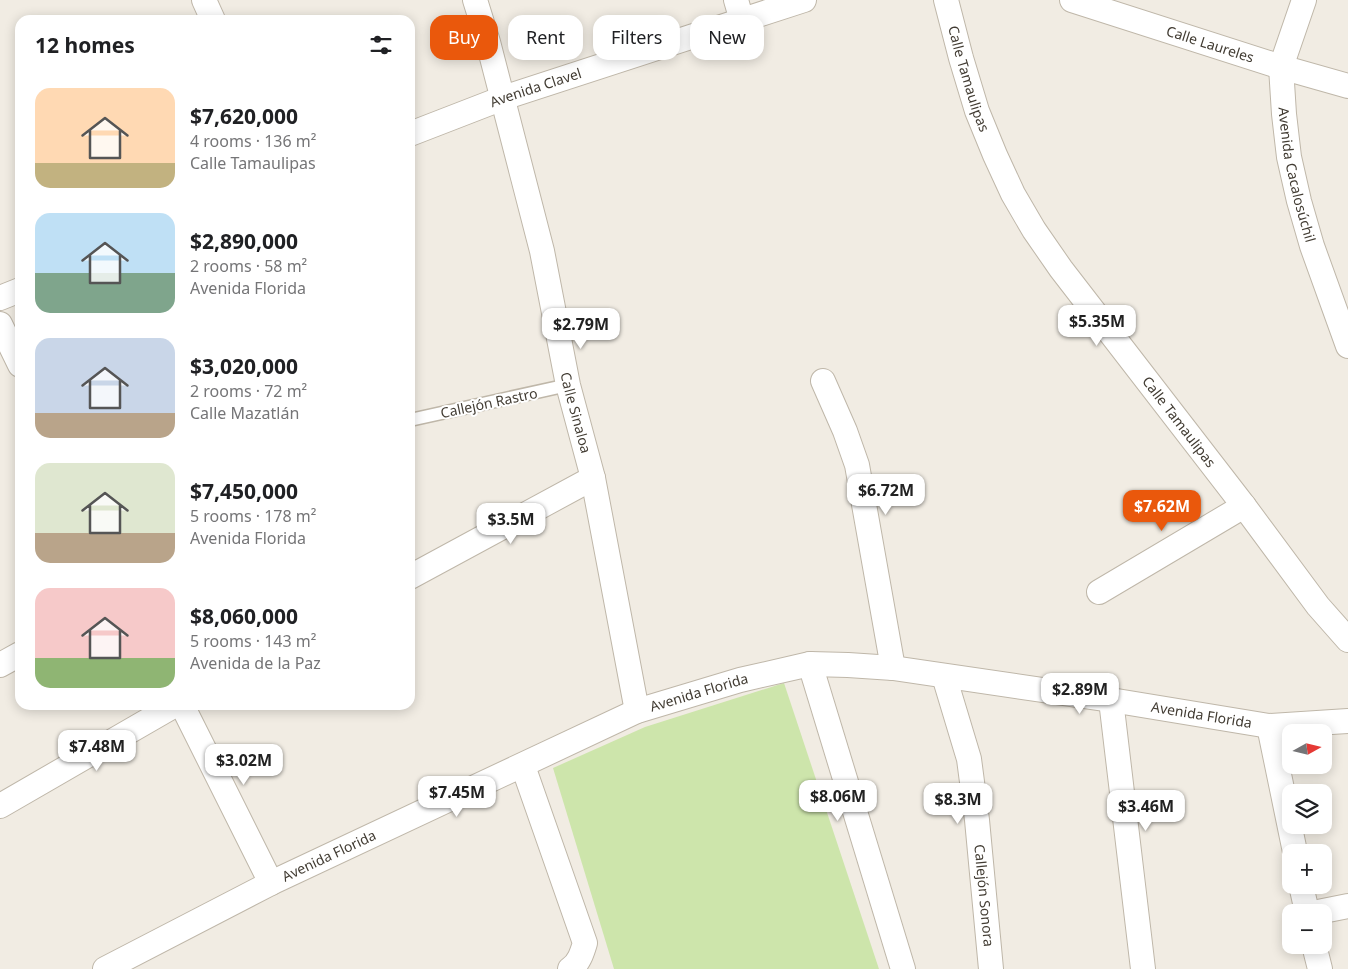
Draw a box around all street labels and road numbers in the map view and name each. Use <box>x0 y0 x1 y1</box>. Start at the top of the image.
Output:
street label: Calle Laureles <box>1164 21 1257 67</box>
street label: Calle Tamaulipas <box>944 24 995 135</box>
street label: Avenida Clavel <box>487 63 584 111</box>
street label: Avenida Cacalosúchil <box>1275 107 1320 244</box>
street label: Calle Sinaloa <box>557 370 596 455</box>
street label: Calle Tamaulipas <box>1138 372 1221 471</box>
street label: Callejón Rastro <box>439 383 539 422</box>
street label: Avenida Florida <box>647 668 750 716</box>
street label: Avenida Florida <box>1150 697 1253 732</box>
street label: Avenida Florida <box>279 825 379 886</box>
street label: Callejón Sonora <box>970 843 999 948</box>

